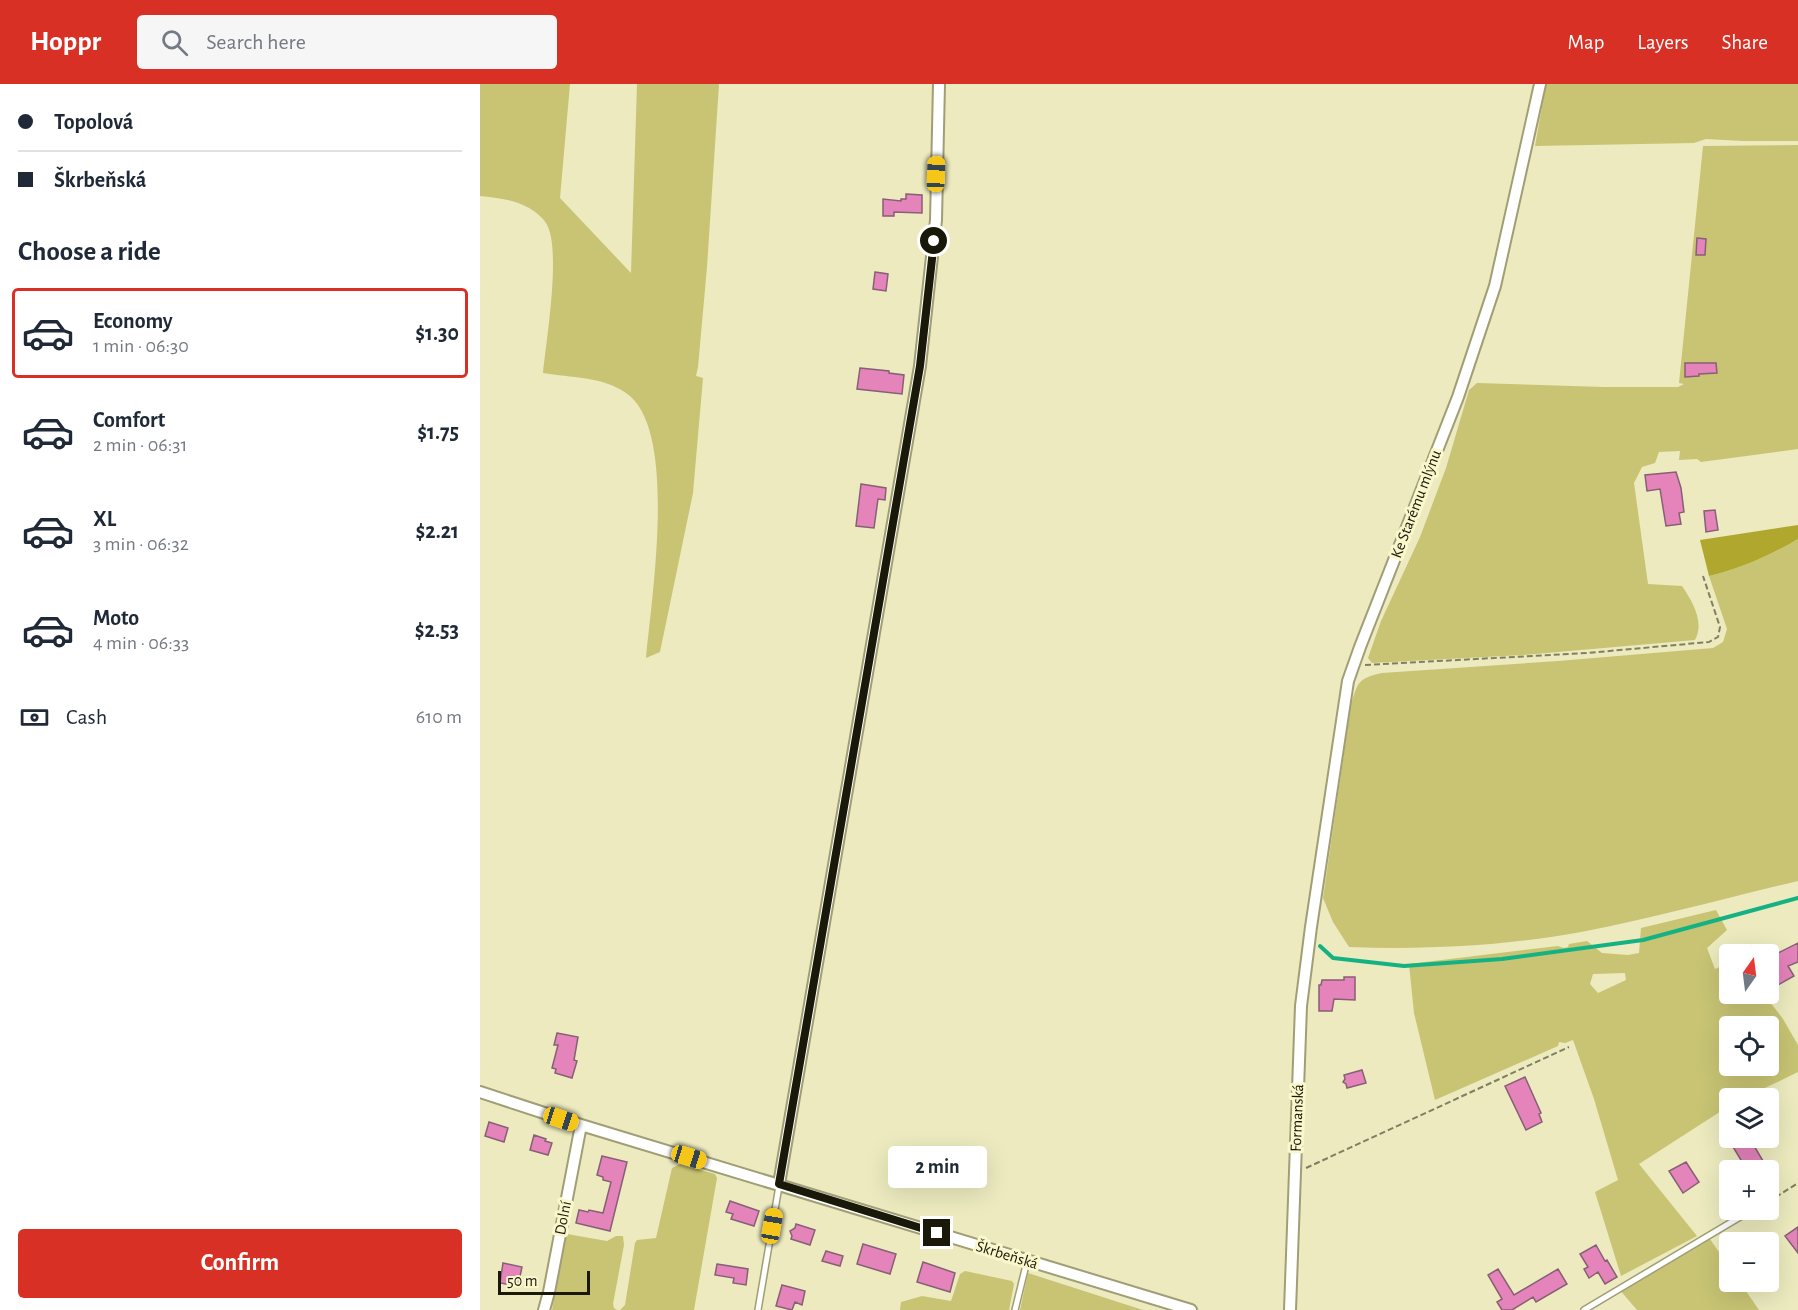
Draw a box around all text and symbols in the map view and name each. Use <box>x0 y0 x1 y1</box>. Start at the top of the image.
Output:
search box <box>137 15 557 69</box>
icon: search <box>158 26 191 59</box>
text: Hoppr <box>30 28 101 56</box>
text: Search here <box>206 31 306 53</box>
text: Map <box>1568 32 1604 53</box>
text: Layers <box>1637 32 1688 53</box>
text: Share <box>1721 32 1768 53</box>
text: Topolová <box>54 111 133 133</box>
car <box>926 156 946 192</box>
text: Škrbeňská <box>54 169 146 191</box>
route start <box>920 227 947 254</box>
text: Choose a ride <box>18 238 161 265</box>
icon: car <box>21 306 75 360</box>
text: Economy <box>93 310 173 332</box>
text: $1.30 <box>415 322 459 344</box>
text: 1 min · 06:30 <box>93 336 189 356</box>
icon: car <box>21 405 75 459</box>
text: Comfort <box>93 409 165 431</box>
text: $1.75 <box>417 421 459 443</box>
text: 2 min · 06:31 <box>93 435 187 455</box>
street label: Ke Starému mlýnu <box>1388 448 1445 561</box>
icon: car <box>21 504 75 558</box>
text: XL <box>93 508 116 530</box>
text: $2.21 <box>415 520 459 542</box>
text: 3 min · 06:32 <box>93 534 189 554</box>
icon: car <box>21 603 75 657</box>
text: Moto <box>93 607 139 629</box>
text: $2.53 <box>415 619 459 641</box>
text: 4 min · 06:33 <box>93 633 189 653</box>
icon: cash <box>18 701 51 734</box>
text: Cash <box>66 706 107 728</box>
text: 610 m <box>416 707 462 727</box>
north arrow <box>1719 944 1779 1004</box>
map controls <box>1719 944 1779 1292</box>
button: locate <box>1719 1016 1779 1076</box>
street label: Formanská <box>1288 1084 1306 1152</box>
button: layers <box>1719 1088 1779 1148</box>
car <box>541 1105 581 1133</box>
car <box>669 1143 709 1171</box>
callout: 2 min <box>888 1146 986 1188</box>
text: 2 min <box>915 1157 960 1177</box>
button: + <box>1719 1160 1779 1220</box>
street label: Dolní <box>552 1200 574 1236</box>
car <box>760 1207 784 1245</box>
route end <box>923 1219 950 1246</box>
button: Confirm <box>18 1229 462 1298</box>
button: − <box>1719 1232 1779 1292</box>
street label: Škrbeňská <box>974 1236 1041 1272</box>
scale bar <box>498 1268 590 1296</box>
text: 50 m <box>507 1273 538 1289</box>

